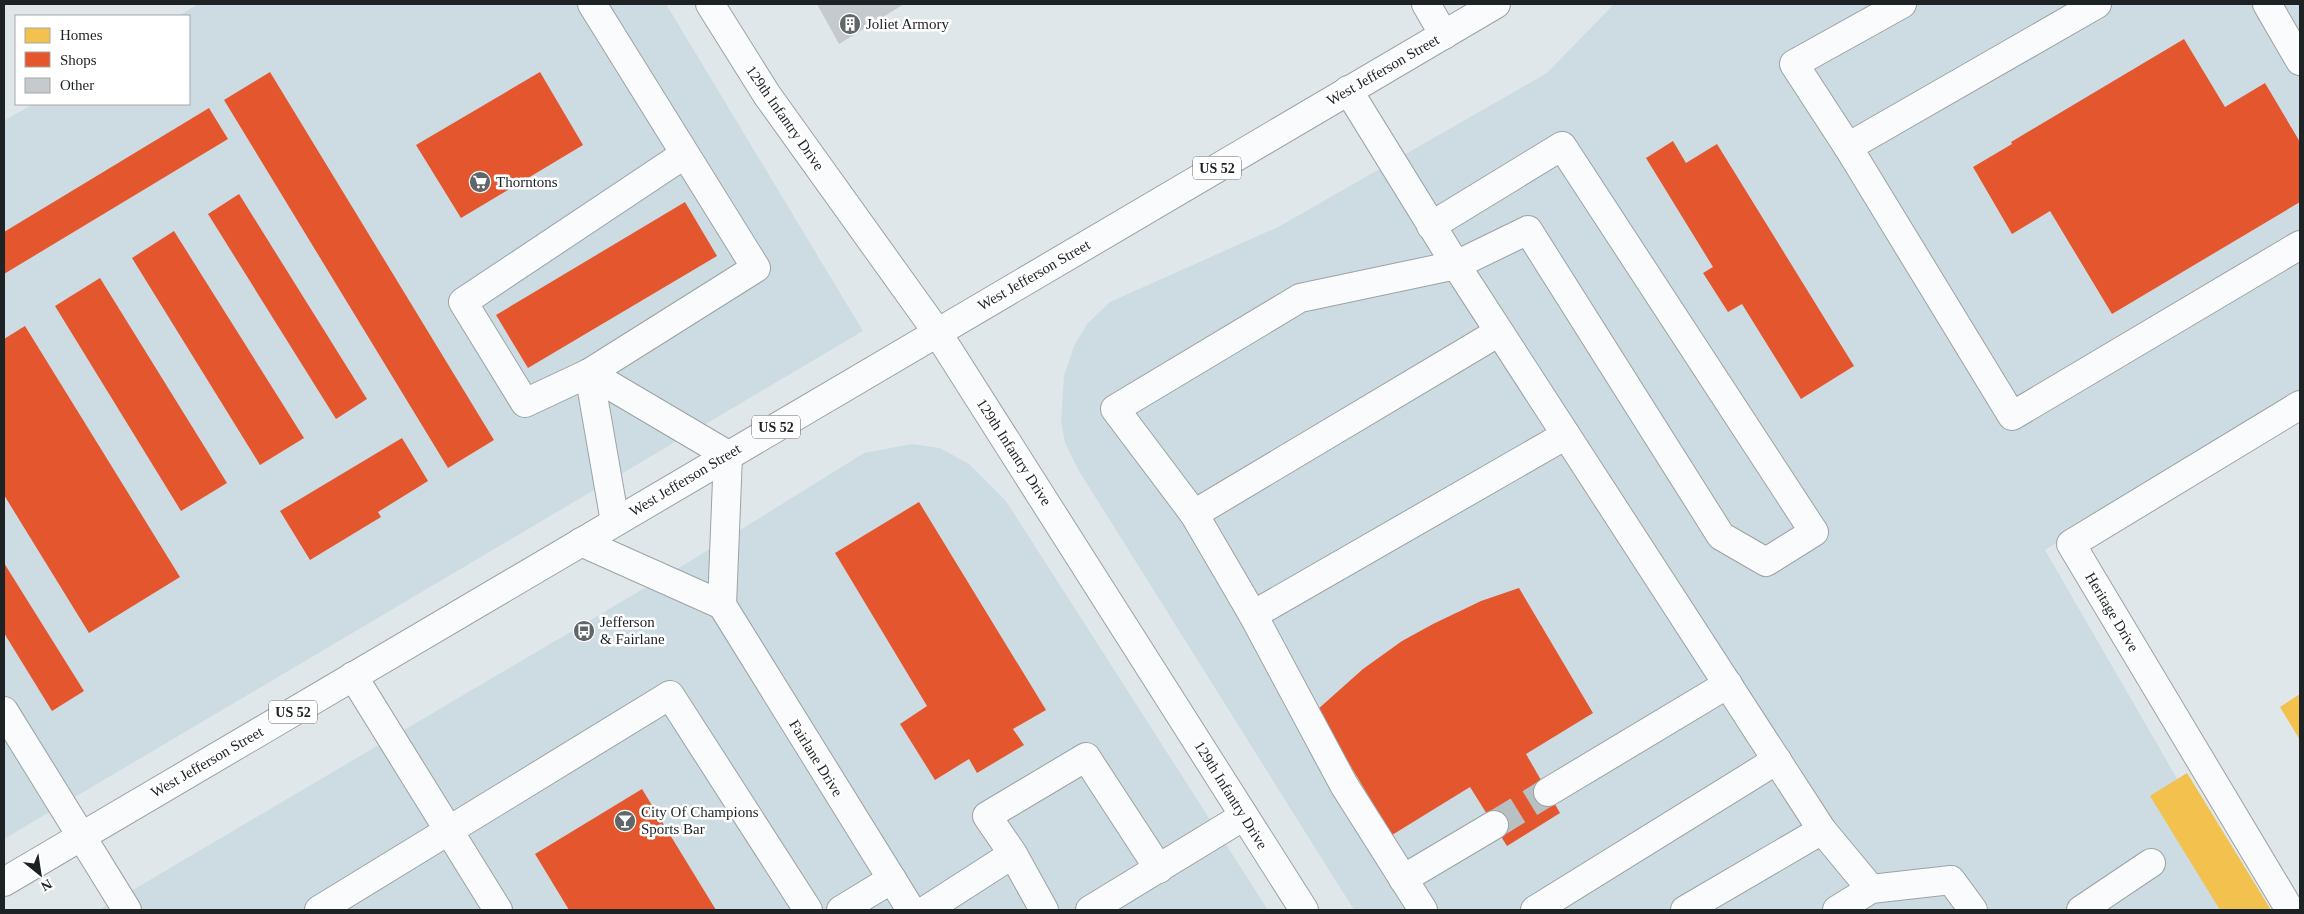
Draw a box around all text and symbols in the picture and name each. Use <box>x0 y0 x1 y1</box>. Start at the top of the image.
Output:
building icon: Joliet Armory <box>838 12 862 36</box>
legend <box>15 15 190 105</box>
place label: Joliet Armory <box>866 16 949 32</box>
text: Homes <box>60 27 103 43</box>
street label: West Jefferson Street <box>1324 31 1443 109</box>
text: Shops <box>60 52 97 68</box>
street label: 129th Infantry Drive <box>743 63 827 174</box>
text: Other <box>60 77 94 93</box>
road number: US 52 <box>1193 156 1241 180</box>
supermarket icon: Thorntons <box>468 170 492 194</box>
place label: Thorntons <box>496 174 558 190</box>
street label: West Jefferson Street <box>975 236 1094 314</box>
street label: 129th Infantry Drive <box>973 396 1055 509</box>
road number: US 52 <box>752 416 800 438</box>
street label: West Jefferson Street <box>627 440 744 520</box>
street label: Heritage Drive <box>2082 570 2142 655</box>
place label: Jefferson & Fairlane <box>600 614 665 647</box>
bus stop icon: Jefferson & Fairlane <box>572 619 596 643</box>
road number: US 52 <box>269 700 317 724</box>
street label: Fairlane Drive <box>786 717 846 799</box>
street label: West Jefferson Street <box>148 723 267 801</box>
street label: 129th Infantry Drive <box>1191 738 1271 852</box>
place label: City Of Champions Sports Bar <box>641 804 759 837</box>
bar icon: City Of Champions Sports Bar <box>613 809 637 833</box>
north arrow <box>15 849 65 899</box>
text: N <box>38 876 54 894</box>

